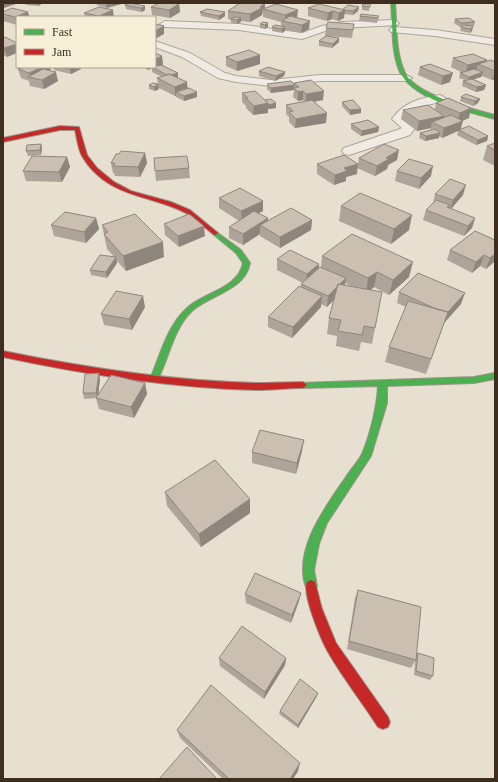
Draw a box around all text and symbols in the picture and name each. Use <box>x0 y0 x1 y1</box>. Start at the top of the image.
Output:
legend <box>16 16 156 68</box>
text: Fast <box>52 25 73 39</box>
text: Jam <box>52 45 72 59</box>

